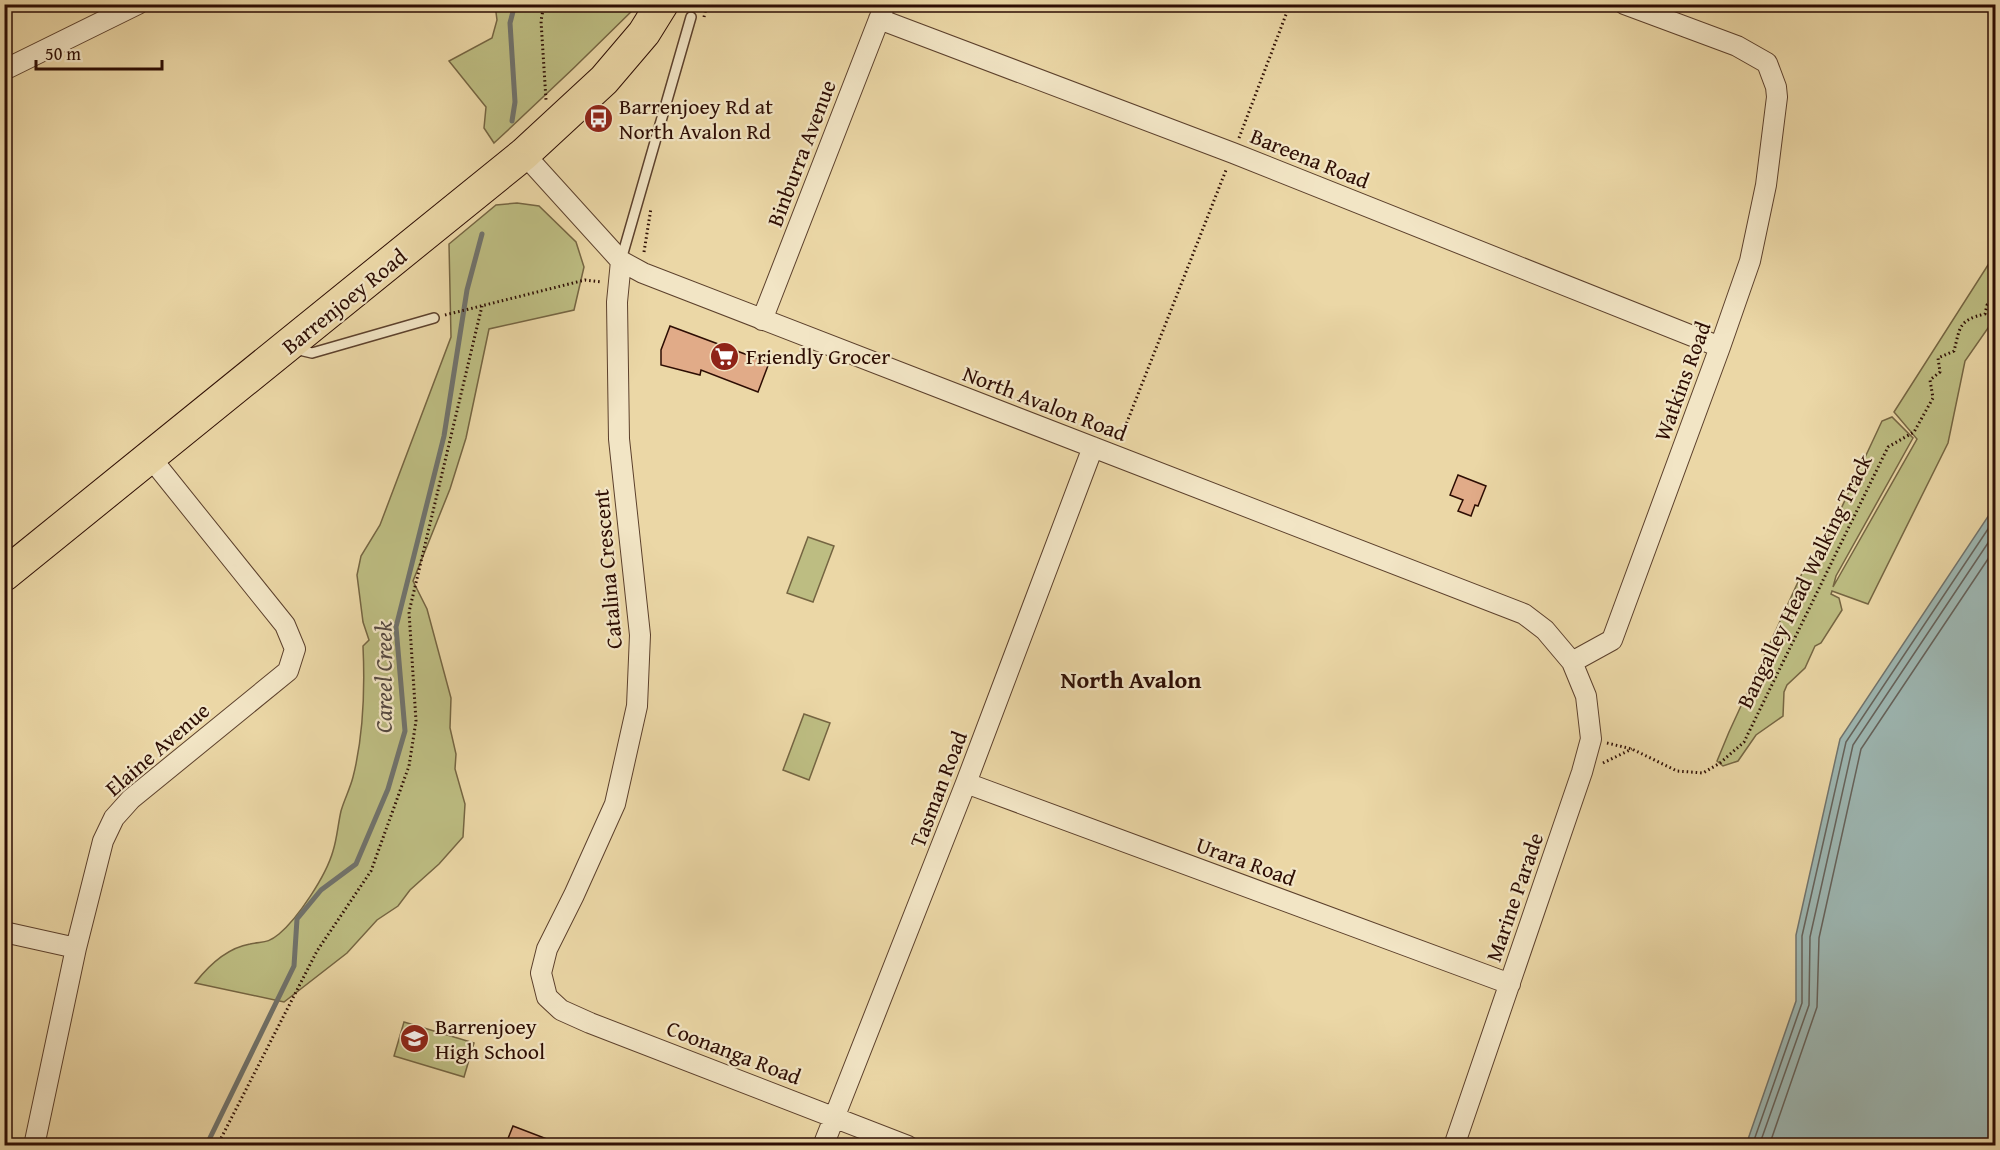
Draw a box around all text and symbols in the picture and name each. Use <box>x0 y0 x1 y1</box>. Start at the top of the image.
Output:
scale bar <box>36 33 162 71</box>
text: 50 m <box>45 40 81 67</box>
street label: Binburra Avenue <box>758 75 844 231</box>
place label: Barrenjoey Rd at North Avalon Rd <box>619 90 773 147</box>
bus stop icon: Barrenjoey Rd at North Avalon Rd <box>582 103 614 135</box>
street label: Bareena Road <box>1246 120 1375 197</box>
street label: Barrenjoey Road <box>275 240 414 361</box>
street label: Watkins Road <box>1646 316 1719 445</box>
supermarket icon: Friendly Grocer <box>709 340 741 372</box>
place label: Friendly Grocer <box>746 340 890 372</box>
street label: North Avalon Road <box>958 357 1132 449</box>
street label: Bangalley Head Walking Track <box>1728 448 1880 713</box>
street label: Catalina Crescent <box>584 487 630 650</box>
water label: Careel Creek <box>366 621 401 733</box>
district label: North Avalon <box>1060 662 1202 697</box>
street label: Elaine Avenue <box>98 695 216 803</box>
street label: Tasman Road <box>901 726 975 852</box>
street label: Urara Road <box>1192 828 1301 894</box>
street label: Marine Parade <box>1477 828 1551 966</box>
place label: Barrenjoey High School <box>435 1010 545 1067</box>
street label: Coonanga Road <box>662 1012 806 1092</box>
school or university icon: Barrenjoey High School <box>398 1023 430 1055</box>

